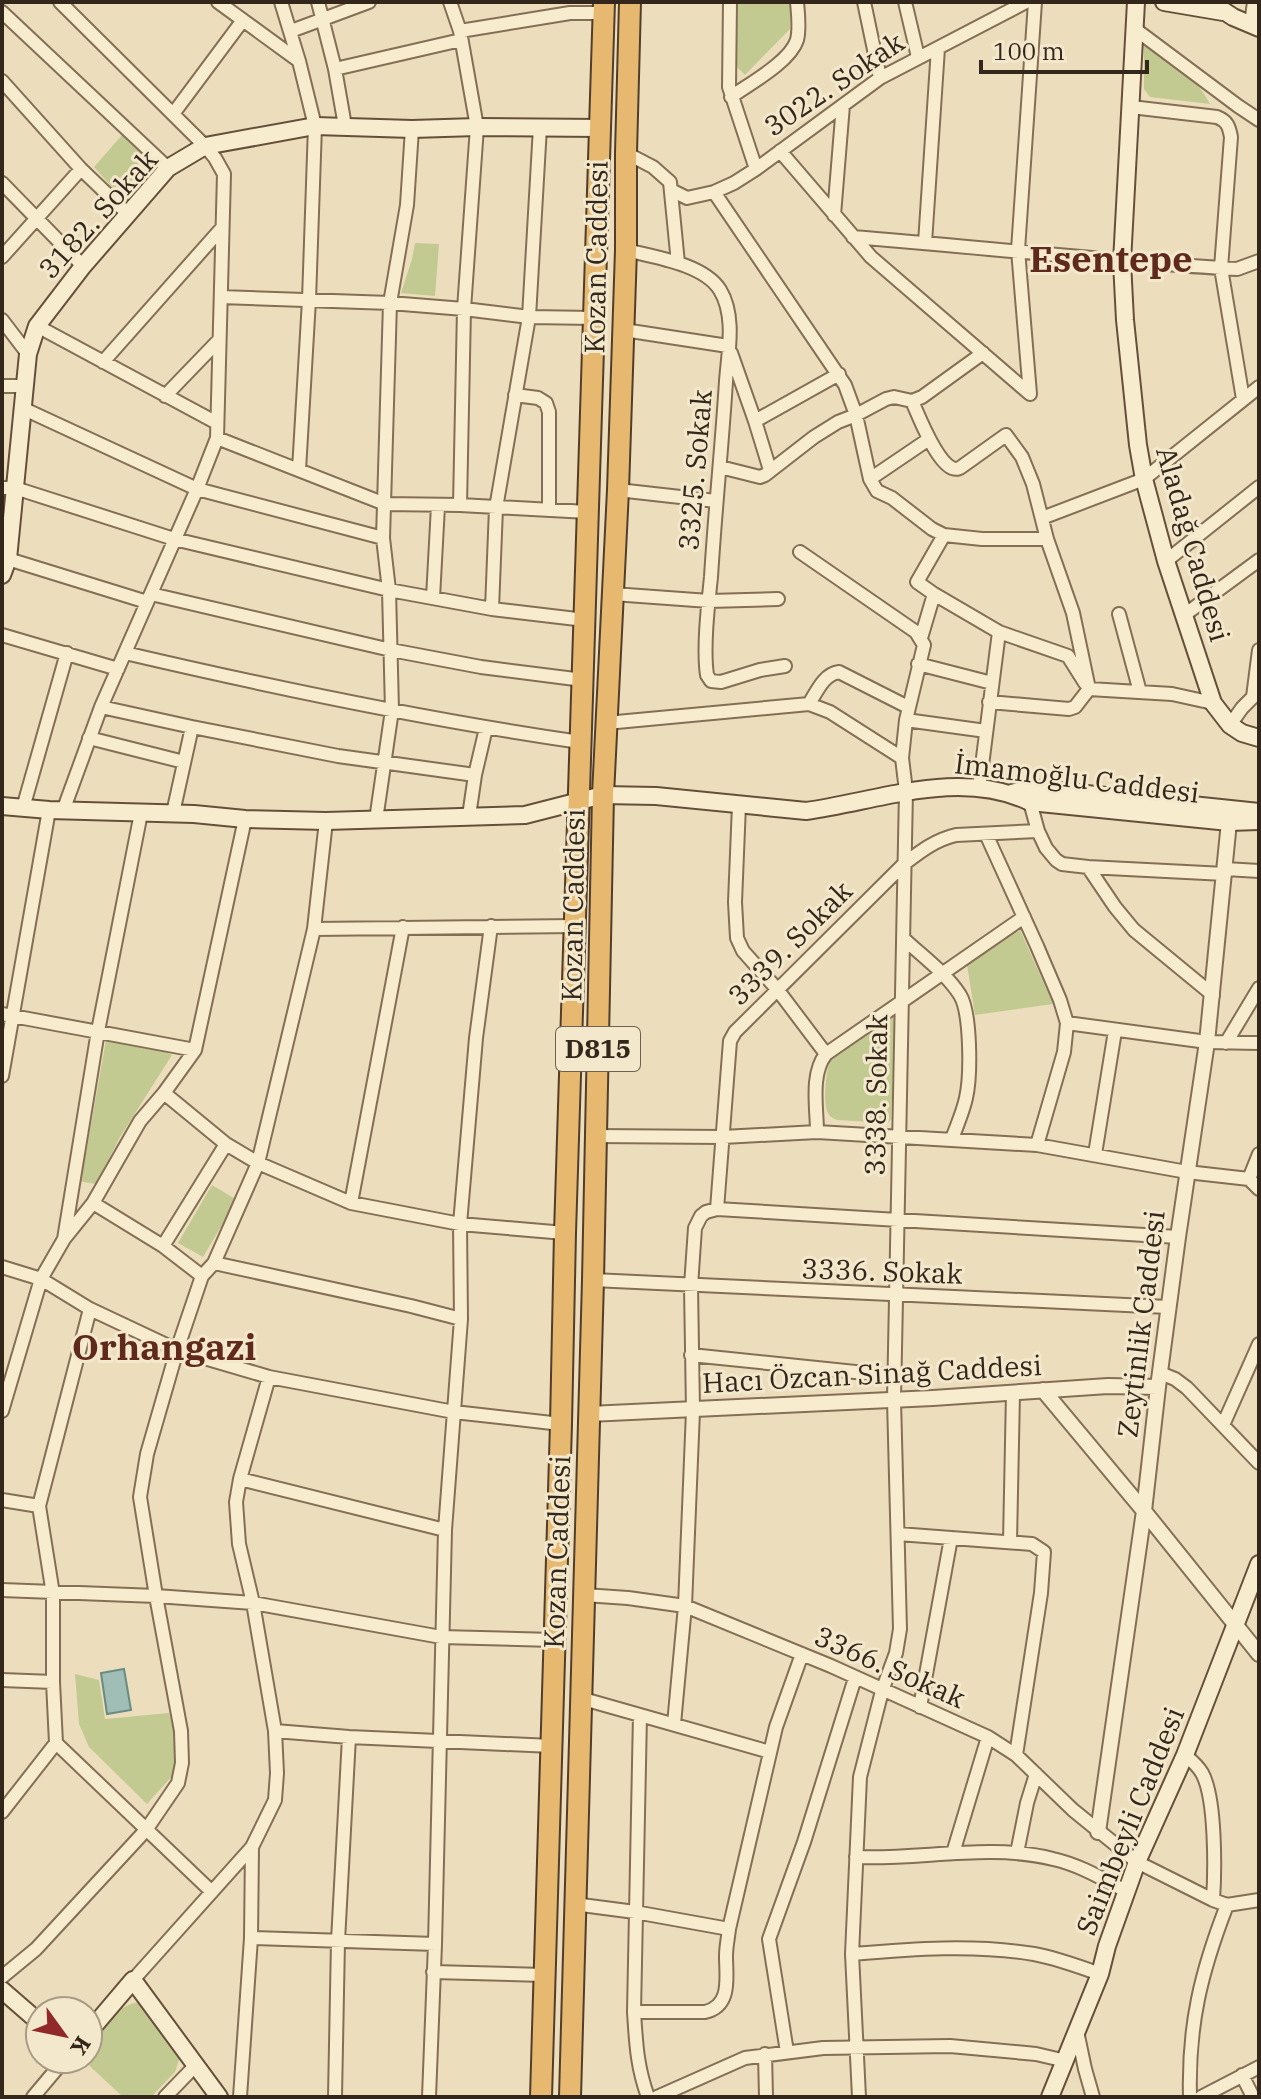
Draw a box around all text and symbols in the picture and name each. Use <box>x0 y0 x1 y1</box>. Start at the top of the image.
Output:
street label: 3022. Sokak <box>756 23 912 144</box>
scale bar <box>981 24 1147 74</box>
text: 100 m <box>993 35 1065 67</box>
street label: 3182. Sokak <box>30 141 166 286</box>
street label: Kozan Caddesi <box>575 160 616 354</box>
district label: Esentepe <box>1029 235 1193 282</box>
street label: 3325. Sokak <box>669 387 720 552</box>
street label: Aladağ Caddesi <box>1148 442 1239 646</box>
street label: İmamoğlu Caddesi <box>953 744 1202 811</box>
street label: Kozan Caddesi <box>552 808 593 1002</box>
street label: 3339. Sokak <box>719 872 860 1013</box>
street label: 3338. Sokak <box>856 1013 895 1176</box>
road number: D815 <box>556 1027 640 1071</box>
street label: Zeytinlik Caddesi <box>1108 1208 1173 1440</box>
street label: 3336. Sokak <box>801 1249 964 1292</box>
district label: Orhangazi <box>72 1323 256 1370</box>
street label: Hacı Özcan Sinağ Caddesi <box>701 1346 1043 1401</box>
street label: Kozan Caddesi <box>535 1455 578 1649</box>
street label: 3366. Sokak <box>809 1617 972 1717</box>
street label: Saimbeyli Caddesi <box>1067 1701 1192 1940</box>
north arrow <box>24 1995 104 2075</box>
text: K <box>64 2031 98 2061</box>

